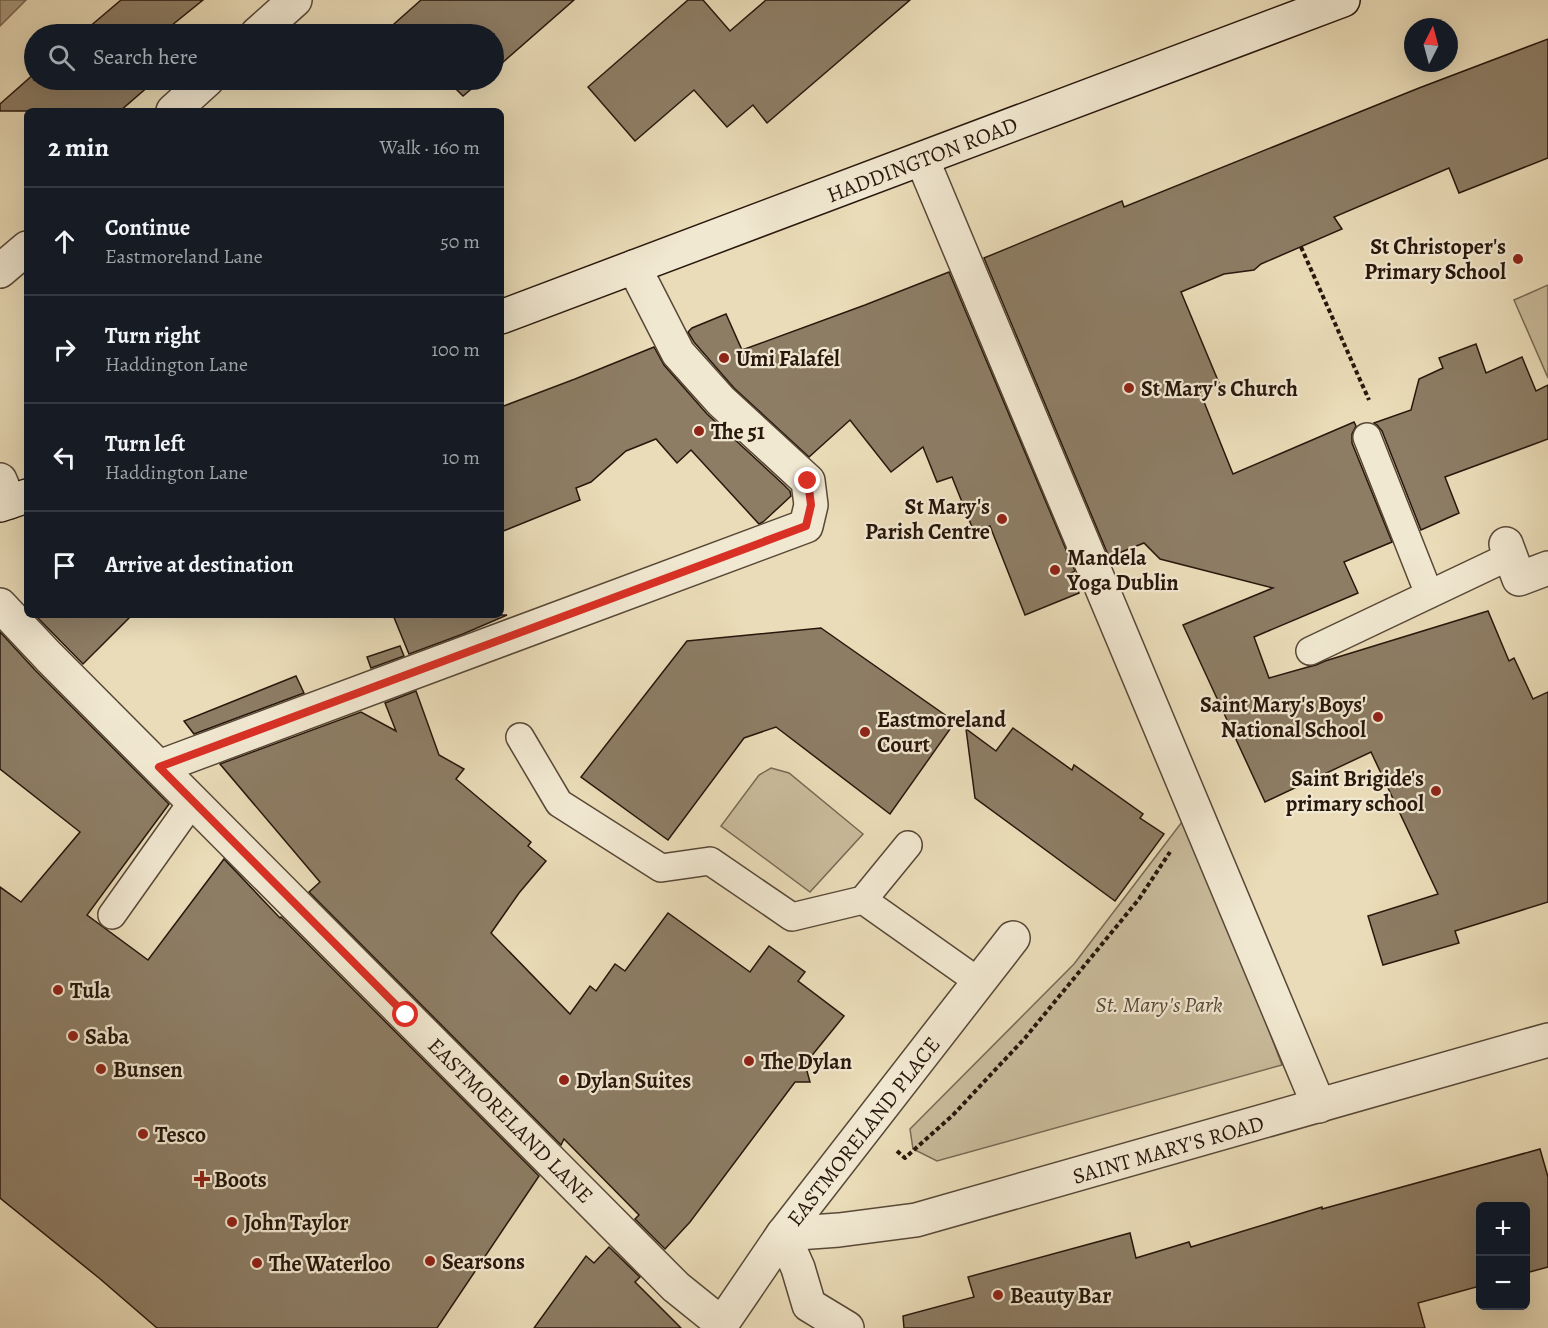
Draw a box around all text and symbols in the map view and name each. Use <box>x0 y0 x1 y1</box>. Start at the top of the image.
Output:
north arrow <box>1404 18 1458 72</box>
search box <box>24 24 504 90</box>
icon: search <box>45 41 78 74</box>
text: Search here <box>93 42 198 72</box>
street label: HADDINGTON ROAD <box>823 110 1022 210</box>
text: 2 min <box>48 130 109 165</box>
text: Walk · 160 m <box>380 134 480 161</box>
text: Continue <box>105 213 190 243</box>
icon: ahead <box>48 225 81 258</box>
text: 50 m <box>440 228 480 255</box>
place label: St Christoper's Primary School <box>1364 232 1506 287</box>
text: Eastmoreland Lane <box>105 243 263 270</box>
marker: St Christoper's Primary School <box>1511 252 1525 266</box>
text: Turn right <box>105 321 201 351</box>
icon: right <box>48 333 81 366</box>
text: 100 m <box>431 336 480 363</box>
place label: Umi Falafel <box>736 344 840 374</box>
text: Haddington Lane <box>105 351 248 378</box>
marker: Umi Falafel <box>717 351 731 365</box>
place label: St Mary's Church <box>1141 374 1298 404</box>
marker: St Mary's Church <box>1122 381 1136 395</box>
place label: The 51 <box>711 417 765 447</box>
marker: The 51 <box>692 424 706 438</box>
text: Turn left <box>105 429 185 459</box>
icon: left <box>48 441 81 474</box>
text: 10 m <box>442 444 480 471</box>
text: Haddington Lane <box>105 459 248 486</box>
route end <box>794 467 820 493</box>
place label: St Mary's Parish Centre <box>865 492 990 547</box>
marker: St Mary's Parish Centre <box>995 512 1009 526</box>
place label: Mandela Yoga Dublin <box>1066 543 1179 598</box>
icon: arrive <box>48 549 81 582</box>
text: Arrive at destination <box>105 550 294 580</box>
marker: Mandela Yoga Dublin <box>1048 563 1062 577</box>
place label: Saint Mary's Boys' National School <box>1200 690 1366 745</box>
place label: Eastmoreland Court <box>877 705 1006 760</box>
marker: Saint Mary's Boys' National School <box>1371 710 1385 724</box>
marker: Eastmoreland Court <box>858 725 872 739</box>
place label: Saint Brigide's primary school <box>1286 764 1424 819</box>
marker: Saint Brigide's primary school <box>1429 784 1443 798</box>
place label: Tula <box>70 976 111 1006</box>
marker: Tula <box>51 983 65 997</box>
park label: St. Mary's Park <box>1096 990 1223 1020</box>
route start <box>392 1001 418 1027</box>
place label: Saba <box>85 1022 129 1052</box>
marker: Saba <box>66 1029 80 1043</box>
street label: EASTMORELAND LANE <box>421 1031 600 1210</box>
street label: EASTMORELAND PLACE <box>780 1031 947 1233</box>
place label: The Dylan <box>761 1047 852 1077</box>
marker: The Dylan <box>742 1054 756 1068</box>
place label: Bunsen <box>113 1055 183 1085</box>
marker: Bunsen <box>94 1062 108 1076</box>
place label: Dylan Suites <box>576 1066 691 1096</box>
marker: Dylan Suites <box>557 1073 571 1087</box>
street label: SAINT MARY'S ROAD <box>1069 1108 1267 1192</box>
place label: Tesco <box>155 1120 206 1150</box>
marker: Tesco <box>136 1127 150 1141</box>
place label: Boots <box>214 1165 267 1195</box>
marker: Boots <box>195 1172 209 1186</box>
map controls <box>1476 1202 1530 1310</box>
button: + <box>1476 1202 1530 1256</box>
place label: John Taylor <box>244 1208 348 1238</box>
marker: John Taylor <box>225 1215 239 1229</box>
place label: Searsons <box>442 1247 525 1277</box>
place label: The Waterloo <box>269 1249 391 1279</box>
marker: Searsons <box>423 1254 437 1268</box>
marker: The Waterloo <box>250 1256 264 1270</box>
button: − <box>1476 1256 1530 1310</box>
place label: Beauty Bar <box>1010 1281 1111 1311</box>
marker: Beauty Bar <box>991 1288 1005 1302</box>

